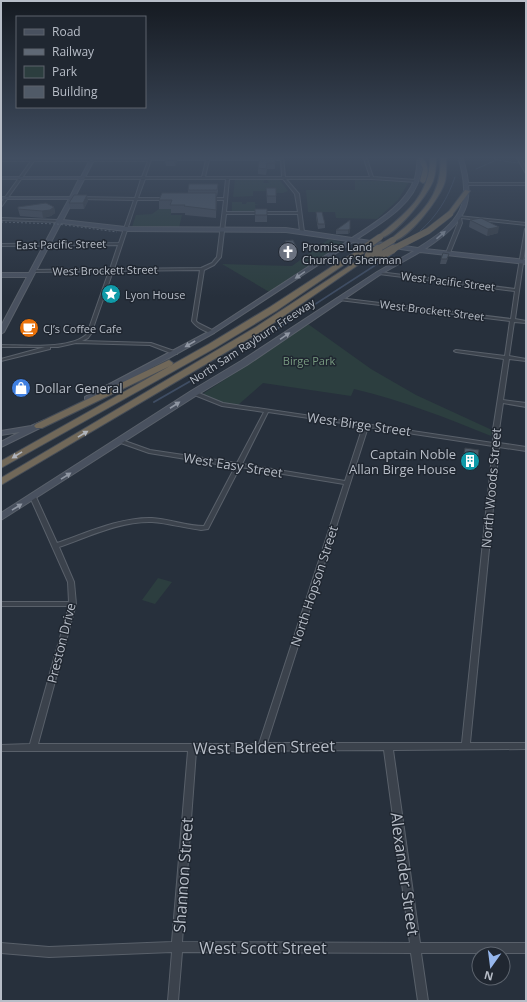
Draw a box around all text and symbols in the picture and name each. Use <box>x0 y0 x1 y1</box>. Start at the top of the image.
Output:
legend <box>16 16 146 108</box>
text: Road <box>52 23 81 40</box>
text: Railway <box>52 43 95 60</box>
text: Park <box>52 63 78 80</box>
text: Building <box>52 83 98 100</box>
one-way arrow <box>436 231 447 240</box>
street label: East Pacific Street <box>16 236 106 252</box>
place label: Promise Land Church of Sherman <box>302 239 401 267</box>
church icon: Promise Land Church of Sherman <box>277 241 299 263</box>
street label: West Brockett Street <box>52 262 158 278</box>
street label: West Pacific Street <box>400 268 496 294</box>
one-way arrow <box>295 271 305 279</box>
place icon: Lyon House <box>100 283 122 305</box>
place label: Lyon House <box>125 287 185 302</box>
street label: North Sam Rayburn Freeway <box>186 294 318 387</box>
street label: West Brockett Street <box>379 296 485 324</box>
cafe icon: CJ’s Coffee Cafe <box>18 317 40 339</box>
place label: CJ’s Coffee Cafe <box>43 321 122 336</box>
one-way arrow <box>279 332 291 339</box>
one-way arrow <box>184 341 196 348</box>
park label: Birge Park <box>283 353 335 368</box>
shop icon: Dollar General <box>10 377 32 399</box>
place label: Dollar General <box>35 379 123 397</box>
one-way arrow <box>170 402 181 409</box>
street label: West Birge Street <box>306 408 412 440</box>
street label: North Woods Street <box>477 427 505 549</box>
one-way arrow <box>77 430 89 437</box>
place label: Captain Noble Allan Birge House <box>349 445 456 478</box>
street label: West Easy Street <box>182 448 284 482</box>
building icon: Captain Noble Allan Birge House <box>459 450 481 472</box>
one-way arrow <box>12 451 22 459</box>
one-way arrow <box>61 472 72 480</box>
one-way arrow <box>12 503 22 511</box>
street label: North Hopson Street <box>286 523 342 649</box>
street label: Preston Drive <box>42 601 80 685</box>
street label: West Belden Street <box>193 735 335 759</box>
street label: Alexander Street <box>385 811 425 937</box>
street label: Shannon Street <box>168 816 198 933</box>
street label: West Scott Street <box>199 937 327 959</box>
north arrow <box>471 946 511 986</box>
text: N <box>482 968 495 985</box>

